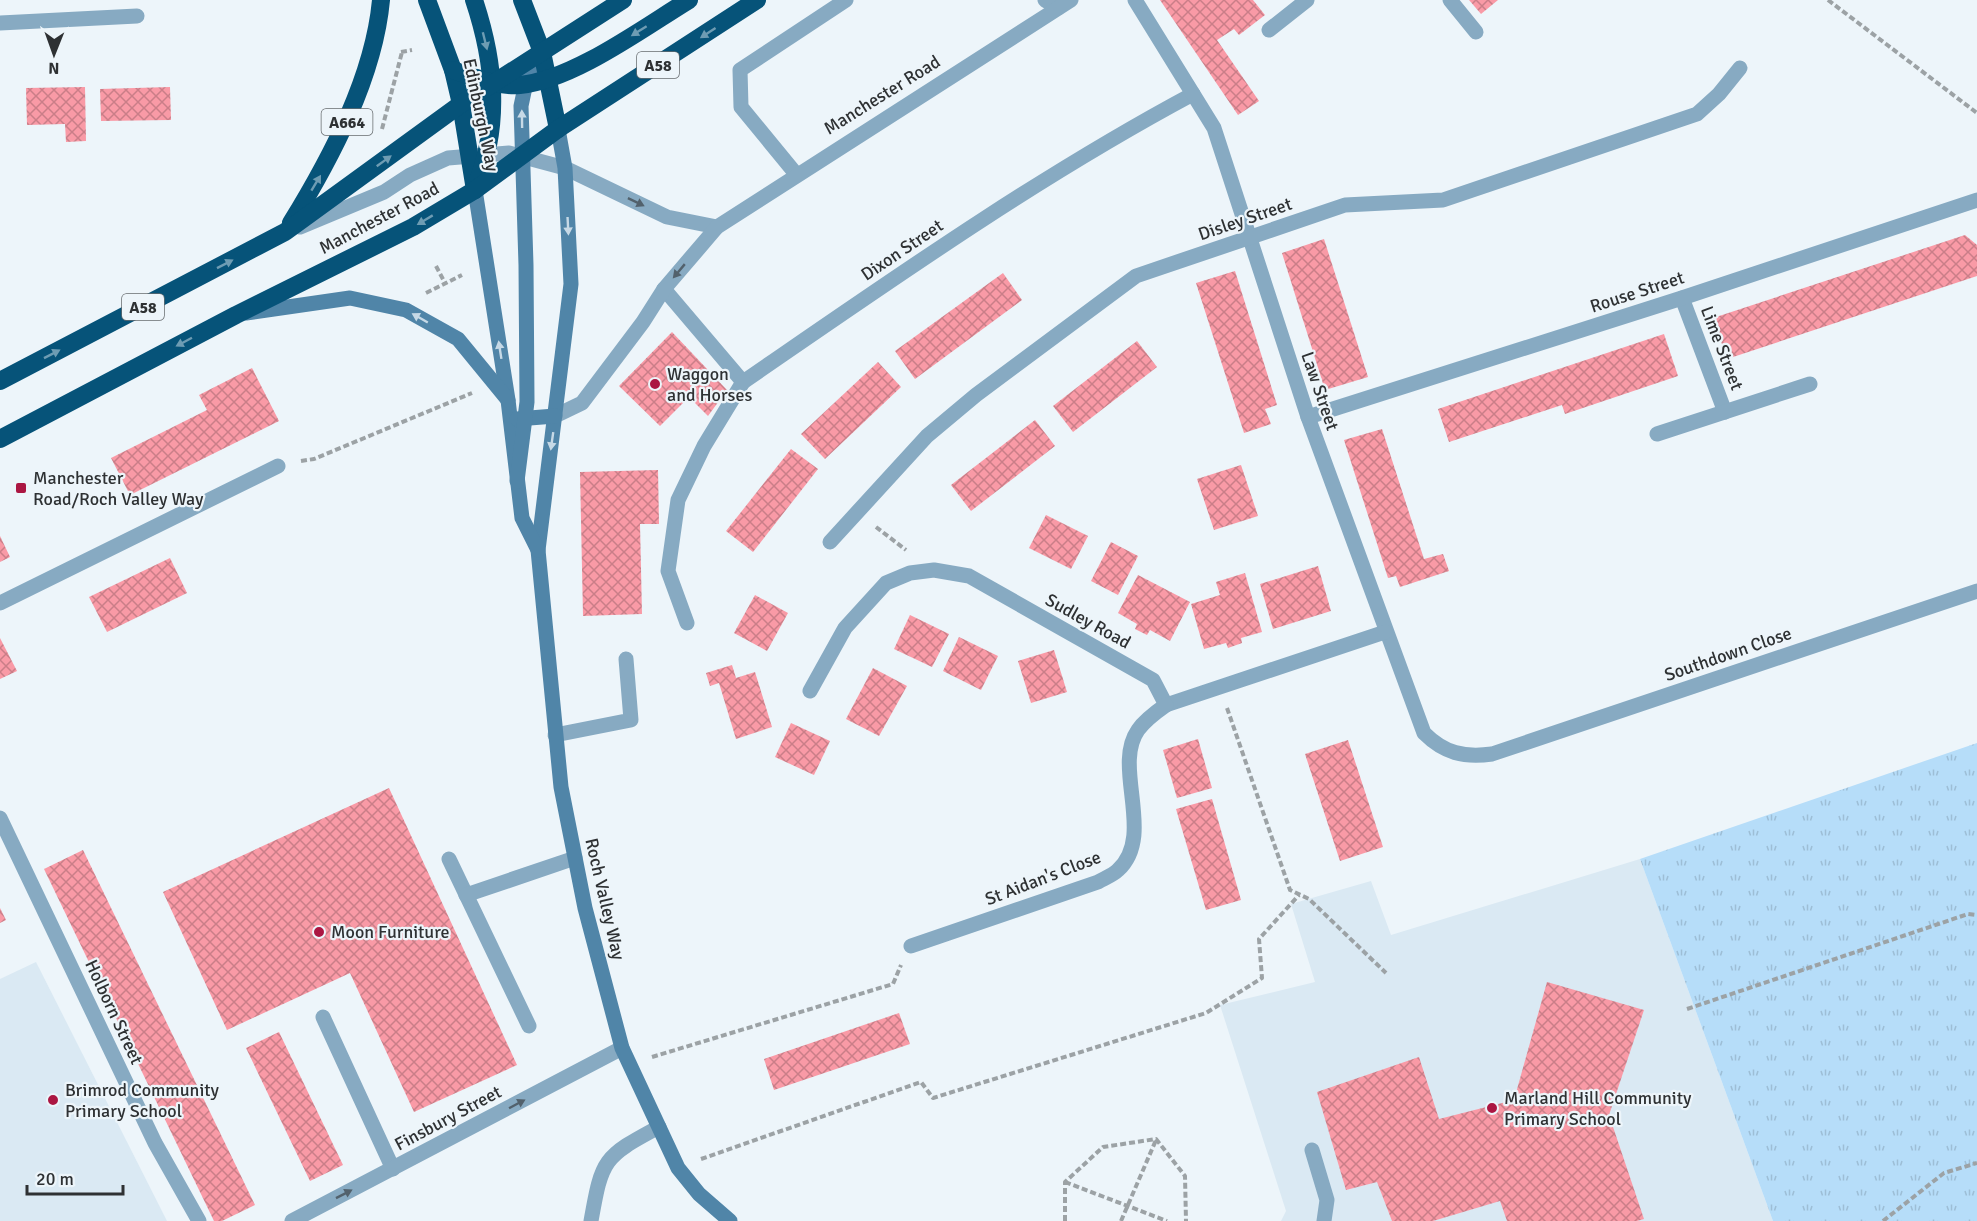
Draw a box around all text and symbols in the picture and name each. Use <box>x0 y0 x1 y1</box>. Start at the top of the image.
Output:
north arrow <box>24 24 84 84</box>
one-way arrow <box>631 25 647 36</box>
one-way arrow <box>700 27 716 38</box>
one-way arrow <box>481 32 491 50</box>
street label: Manchester Road <box>820 50 944 140</box>
road number: A58 <box>637 52 679 78</box>
street label: Edinburgh Way <box>458 56 504 174</box>
text: N <box>48 58 59 78</box>
road number: A664 <box>322 109 372 135</box>
one-way arrow <box>517 110 526 129</box>
one-way arrow <box>375 155 391 167</box>
one-way arrow <box>311 174 321 191</box>
street label: Manchester Road <box>315 177 443 259</box>
street label: Disley Street <box>1195 193 1295 245</box>
one-way arrow <box>628 198 645 207</box>
street label: Dixon Street <box>857 214 947 286</box>
one-way arrow <box>417 215 433 226</box>
one-way arrow <box>563 216 572 235</box>
one-way arrow <box>217 259 234 269</box>
one-way arrow <box>673 263 686 278</box>
street label: Rouse Street <box>1587 266 1687 318</box>
road number: A58 <box>122 294 164 320</box>
street label: Lime Street <box>1696 303 1748 393</box>
one-way arrow <box>411 313 428 323</box>
one-way arrow <box>176 337 193 347</box>
one-way arrow <box>495 340 504 359</box>
one-way arrow <box>43 349 61 359</box>
street label: Law Street <box>1296 349 1344 433</box>
place label: Waggon and Horses <box>667 363 752 406</box>
marker: Waggon and Horses <box>648 377 662 391</box>
one-way arrow <box>548 431 557 450</box>
place label: Manchester Road/Roch Valley Way <box>33 467 204 510</box>
marker: Manchester Road/Roch Valley Way <box>14 481 28 495</box>
street label: Sudley Road <box>1041 589 1135 653</box>
street label: Southdown Close <box>1662 622 1794 686</box>
street label: Roch Valley Way <box>580 836 630 963</box>
street label: St Aidan's Close <box>982 846 1104 910</box>
place label: Moon Furniture <box>331 921 449 943</box>
marker: Moon Furniture <box>312 925 326 939</box>
street label: Holborn Street <box>80 956 148 1068</box>
place label: Brimrod Community Primary School <box>65 1079 220 1122</box>
street label: Finsbury Street <box>391 1081 505 1155</box>
place label: Marland Hill Community Primary School <box>1504 1087 1692 1130</box>
marker: Brimrod Community Primary School <box>46 1093 60 1107</box>
one-way arrow <box>508 1099 525 1109</box>
marker: Marland Hill Community Primary School <box>1485 1101 1499 1115</box>
scale bar <box>27 1158 123 1196</box>
text: 20 m <box>36 1168 74 1190</box>
one-way arrow <box>335 1189 352 1199</box>

